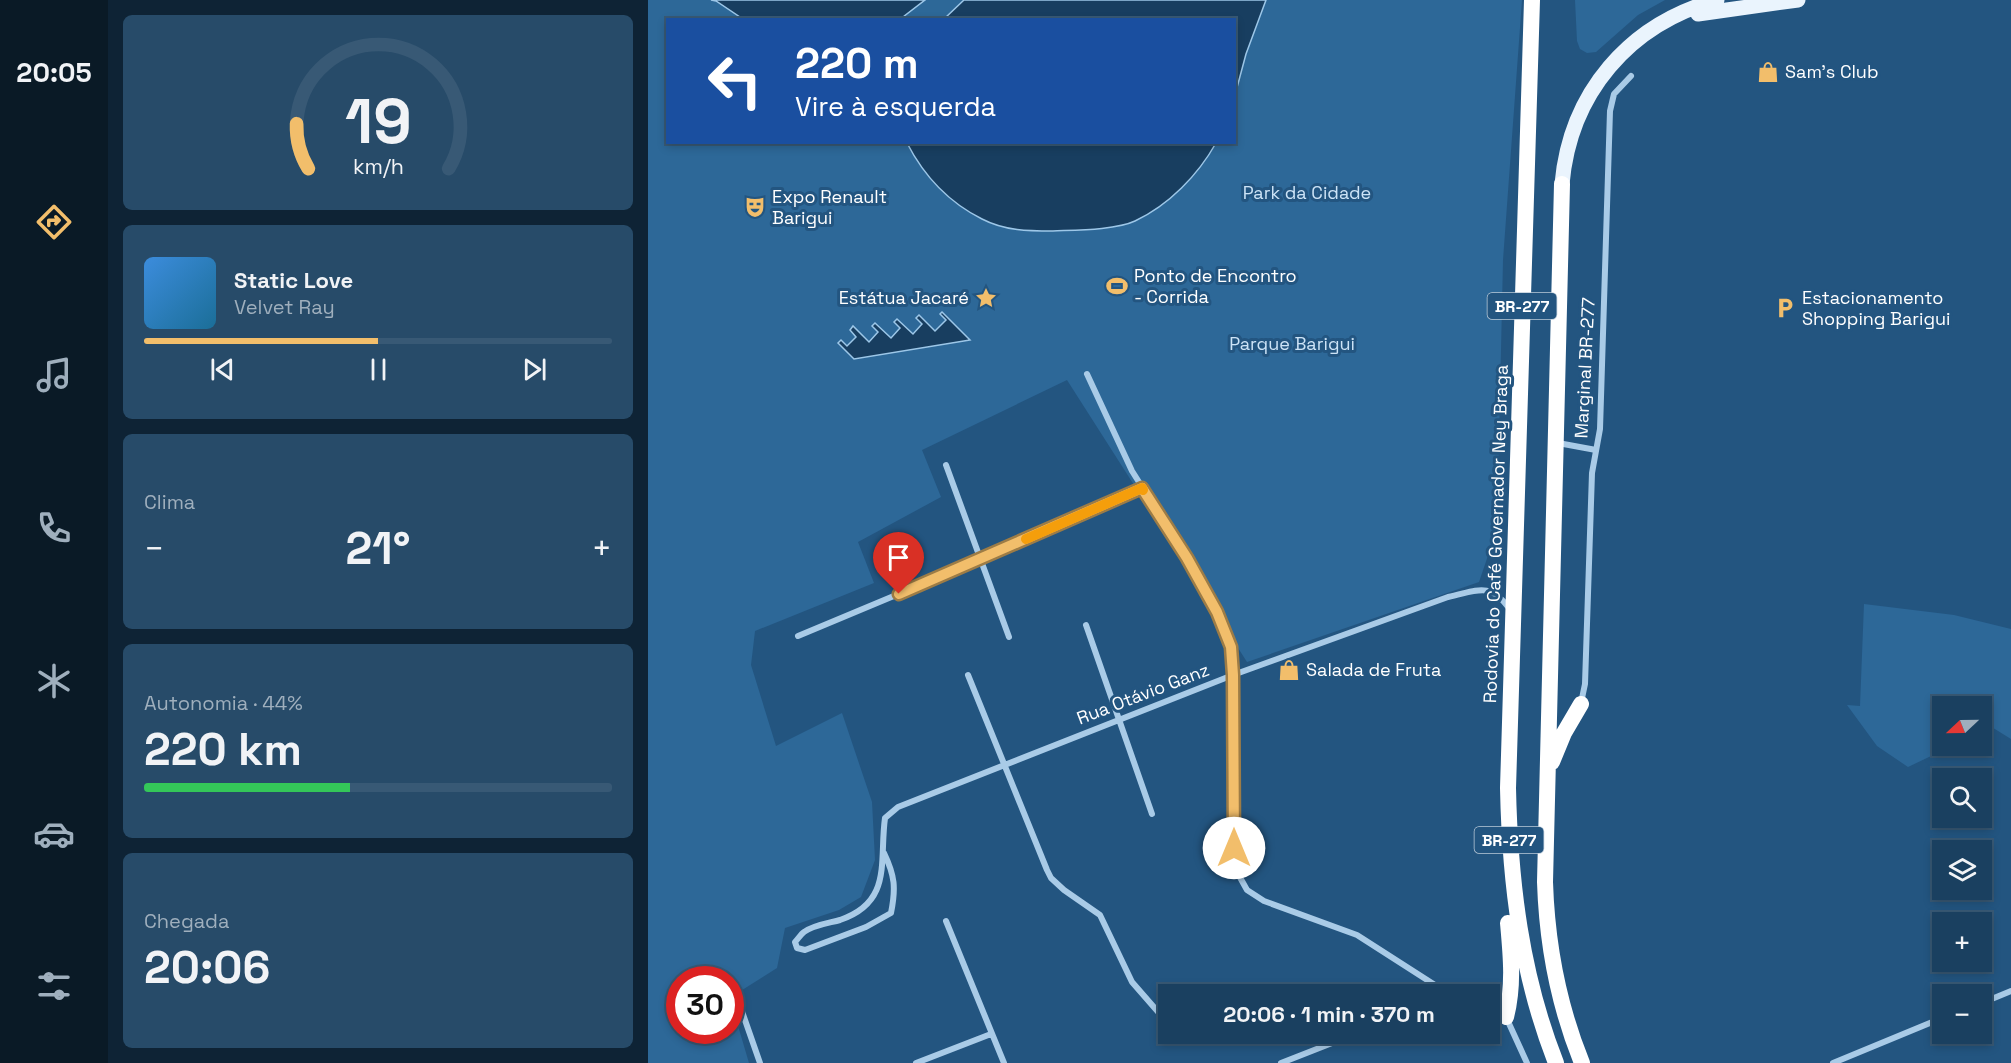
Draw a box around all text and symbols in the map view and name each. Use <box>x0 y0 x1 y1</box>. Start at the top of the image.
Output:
text: 220 m <box>795 37 919 90</box>
icon: left <box>696 42 774 120</box>
text: 20:05 <box>16 55 92 90</box>
shop icon: Sam's Club <box>1756 60 1780 84</box>
place label: Sam's Club <box>1785 60 1878 83</box>
text: 19 <box>345 82 411 161</box>
text: Vire à esquerda <box>795 89 996 124</box>
text: km/h <box>352 154 404 181</box>
park label: Park da Cidade <box>1243 181 1371 204</box>
place label: Expo Renault Barigui <box>772 185 887 229</box>
theatre icon: Expo Renault Barigui <box>743 195 767 219</box>
icon: directions <box>33 201 75 243</box>
place label: Ponto de Encontro - Corrida <box>1134 264 1297 308</box>
text: Static Love <box>234 266 353 294</box>
sports icon: Ponto de Encontro - Corrida <box>1105 274 1129 298</box>
place label: Estátua Jacaré <box>839 286 969 309</box>
place icon: Estátua Jacaré <box>974 286 998 310</box>
place label: Estacionamento Shopping Barigui <box>1802 286 1950 330</box>
road number: BR-277 <box>1488 293 1556 319</box>
text: Velvet Ray <box>234 294 335 320</box>
parking icon: Estacionamento Shopping Barigui <box>1773 296 1797 320</box>
street label: Marginal BR-277 <box>1569 297 1600 439</box>
park label: Parque Barigui <box>1229 332 1355 355</box>
icon: previous <box>206 353 239 386</box>
icon: pause <box>362 353 395 386</box>
icon: next <box>518 353 551 386</box>
icon: music <box>33 354 75 396</box>
street label: Rodovia do Café Governador Ney Braga <box>1478 364 1513 704</box>
text: Clima <box>144 489 195 515</box>
icon: phone <box>33 507 75 549</box>
text: 21° <box>346 520 410 577</box>
text: − <box>144 528 164 570</box>
text: + <box>592 528 612 570</box>
pin <box>873 532 924 594</box>
icon: arrive <box>882 541 915 574</box>
street label: Rua Otávio Ganz <box>1073 658 1212 729</box>
shop icon: Salada de Fruta <box>1277 658 1301 682</box>
place label: Salada de Fruta <box>1306 658 1441 681</box>
icon: climate <box>33 660 75 702</box>
text: Autonomia · 44% <box>144 690 303 716</box>
north arrow <box>1932 696 1992 756</box>
map controls <box>1932 696 1992 1044</box>
text: 220 km <box>144 721 302 778</box>
button: search <box>1932 768 1992 828</box>
icon: car <box>33 813 75 855</box>
position arrow <box>1202 816 1266 880</box>
road number: BR-277 <box>1474 827 1544 853</box>
button: layers <box>1932 840 1992 900</box>
text: Chegada <box>144 908 229 934</box>
button: + <box>1932 912 1992 972</box>
text: 20:06 <box>144 939 270 996</box>
icon: filters <box>33 965 75 1007</box>
speed limit sign: 30 <box>666 966 744 1044</box>
button: − <box>1932 984 1992 1044</box>
text: 20:06 · 1 min · 370 m <box>1223 1000 1435 1028</box>

